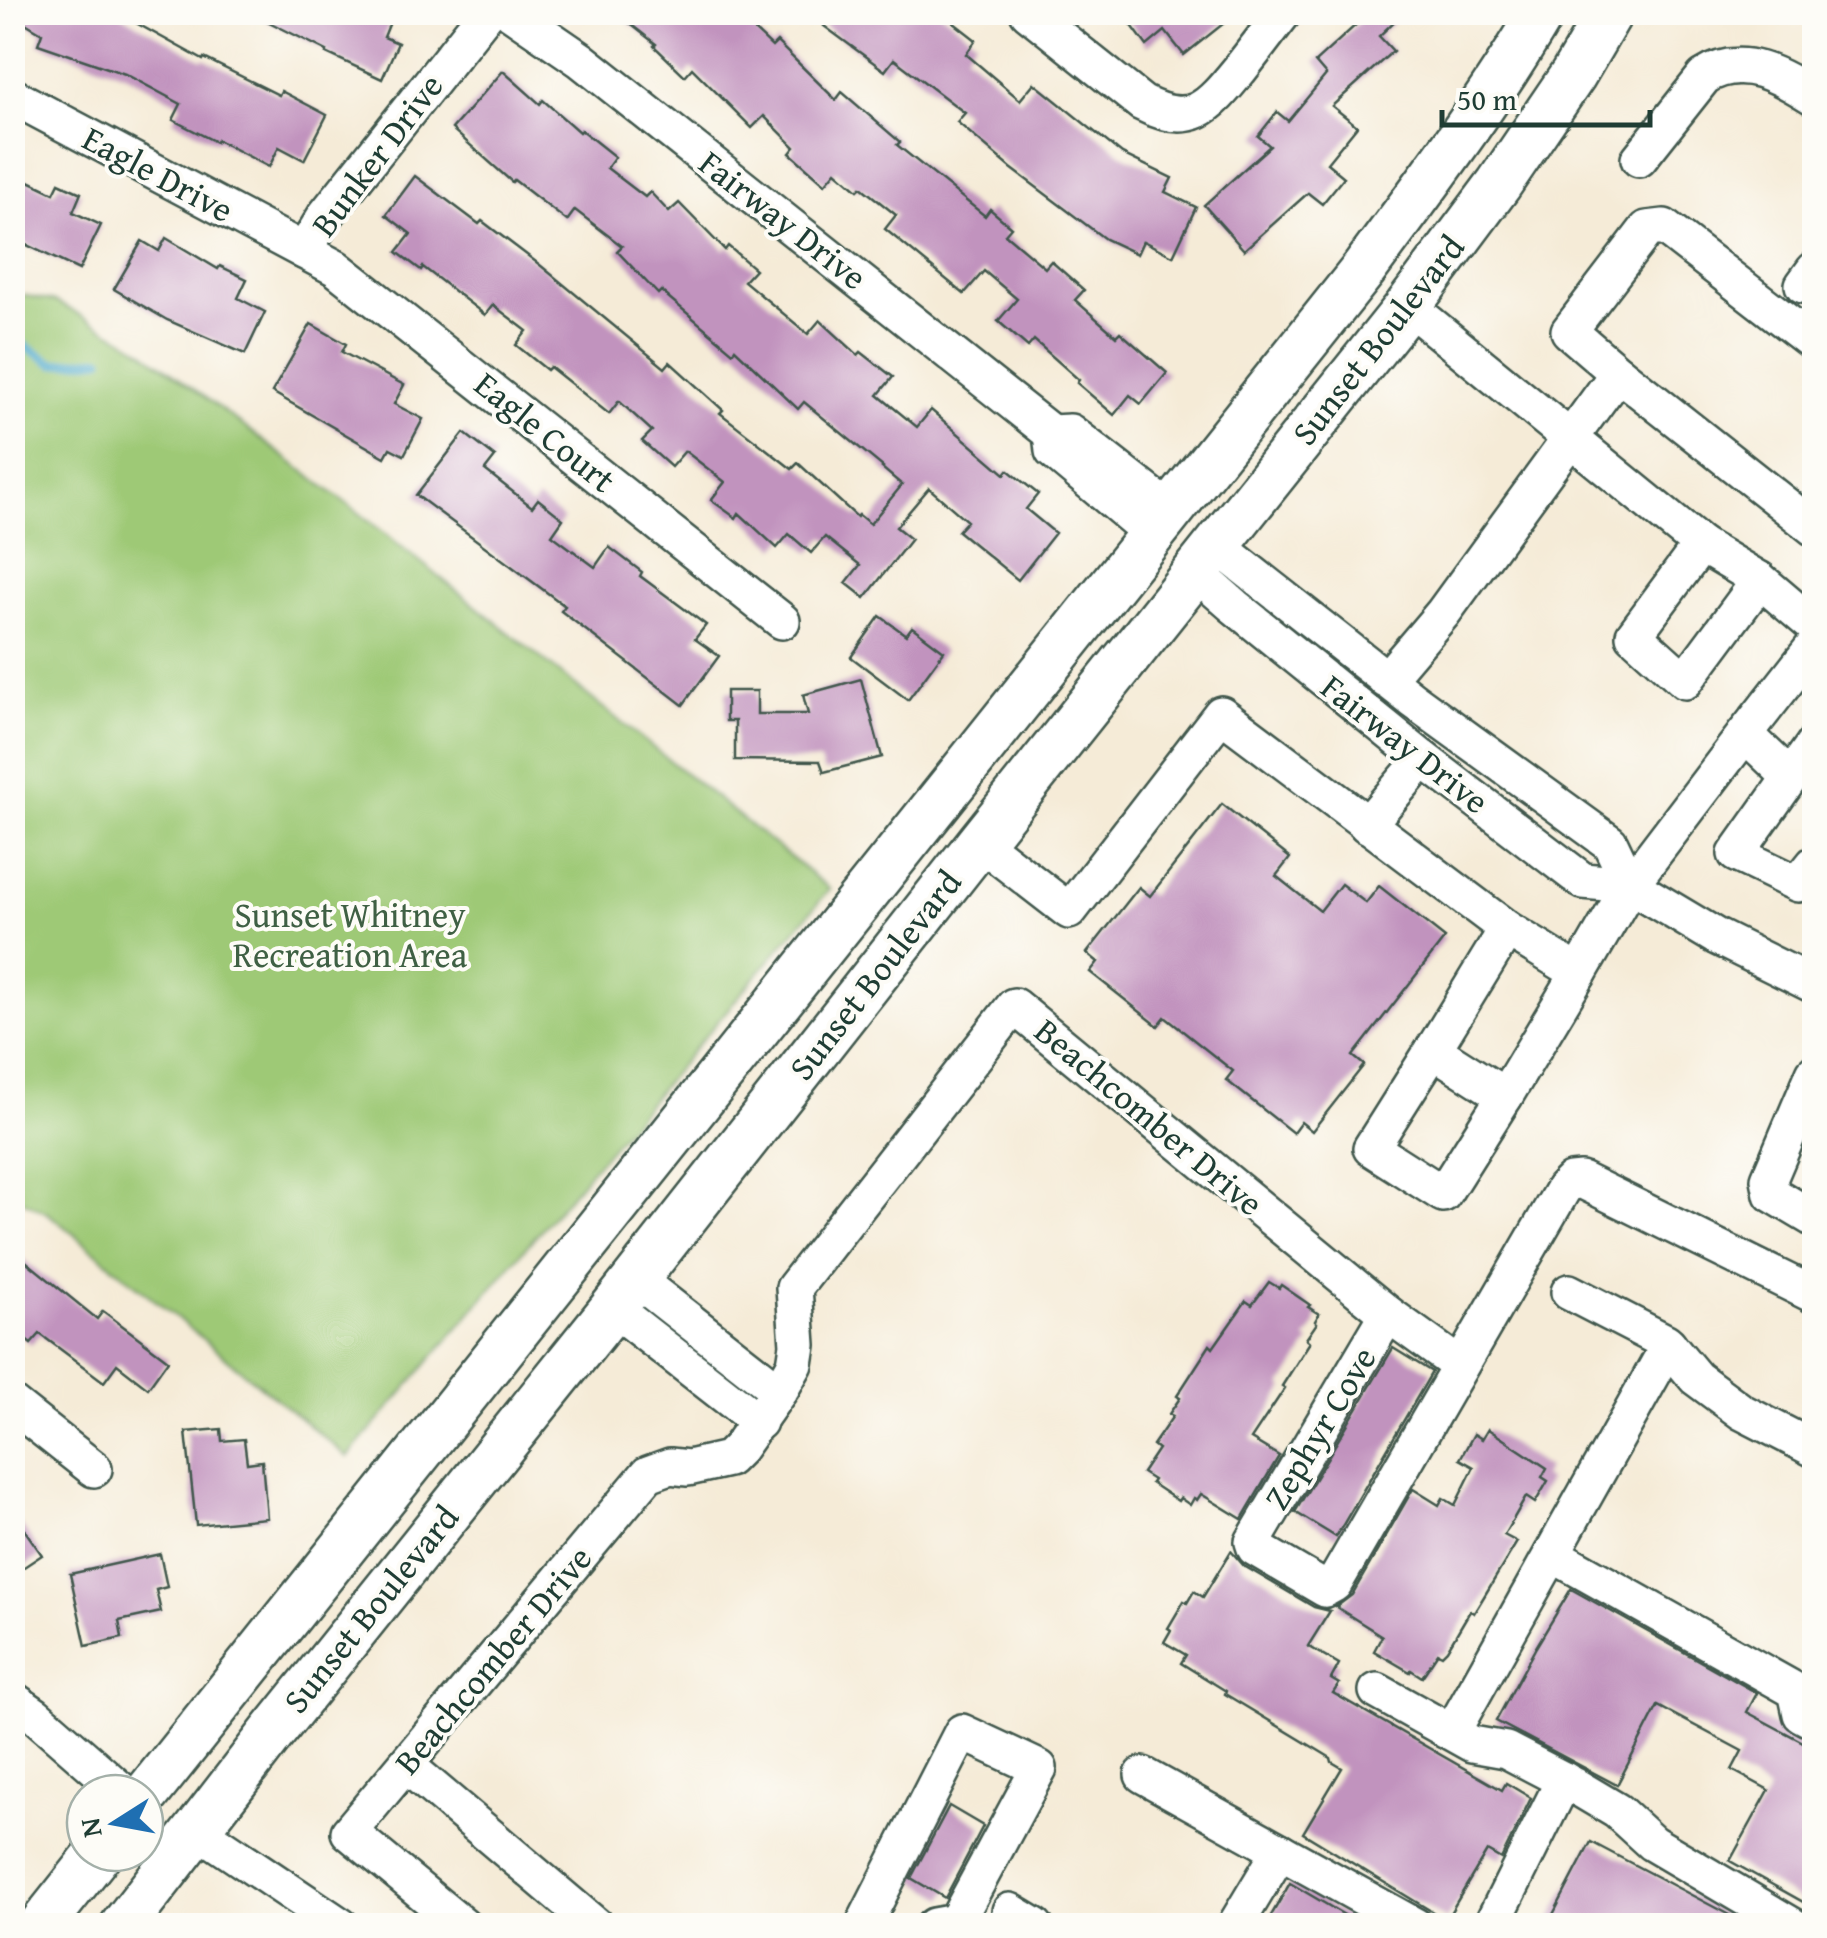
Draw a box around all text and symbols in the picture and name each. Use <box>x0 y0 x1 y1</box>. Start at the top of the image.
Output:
street label: Bunker Drive <box>298 62 455 247</box>
scale bar <box>1442 65 1650 127</box>
text: 50 m <box>1457 77 1517 121</box>
street label: Eagle Drive <box>74 113 243 235</box>
street label: Fairway Drive <box>688 138 878 302</box>
street label: Sunset Boulevard <box>1279 223 1476 456</box>
street label: Eagle Court <box>464 359 627 504</box>
street label: Fairway Drive <box>1310 662 1500 826</box>
street label: Sunset Boulevard <box>776 858 973 1091</box>
park label: Sunset Whitney Recreation Area <box>233 889 468 980</box>
street label: Beachcomber Drive <box>1024 1006 1275 1228</box>
street label: Zephyr Cove <box>1251 1336 1388 1519</box>
street label: Sunset Boulevard <box>271 1493 471 1724</box>
street label: Beachcomber Drive <box>382 1534 604 1785</box>
north arrow <box>65 1773 165 1873</box>
text: N <box>68 1814 112 1841</box>

